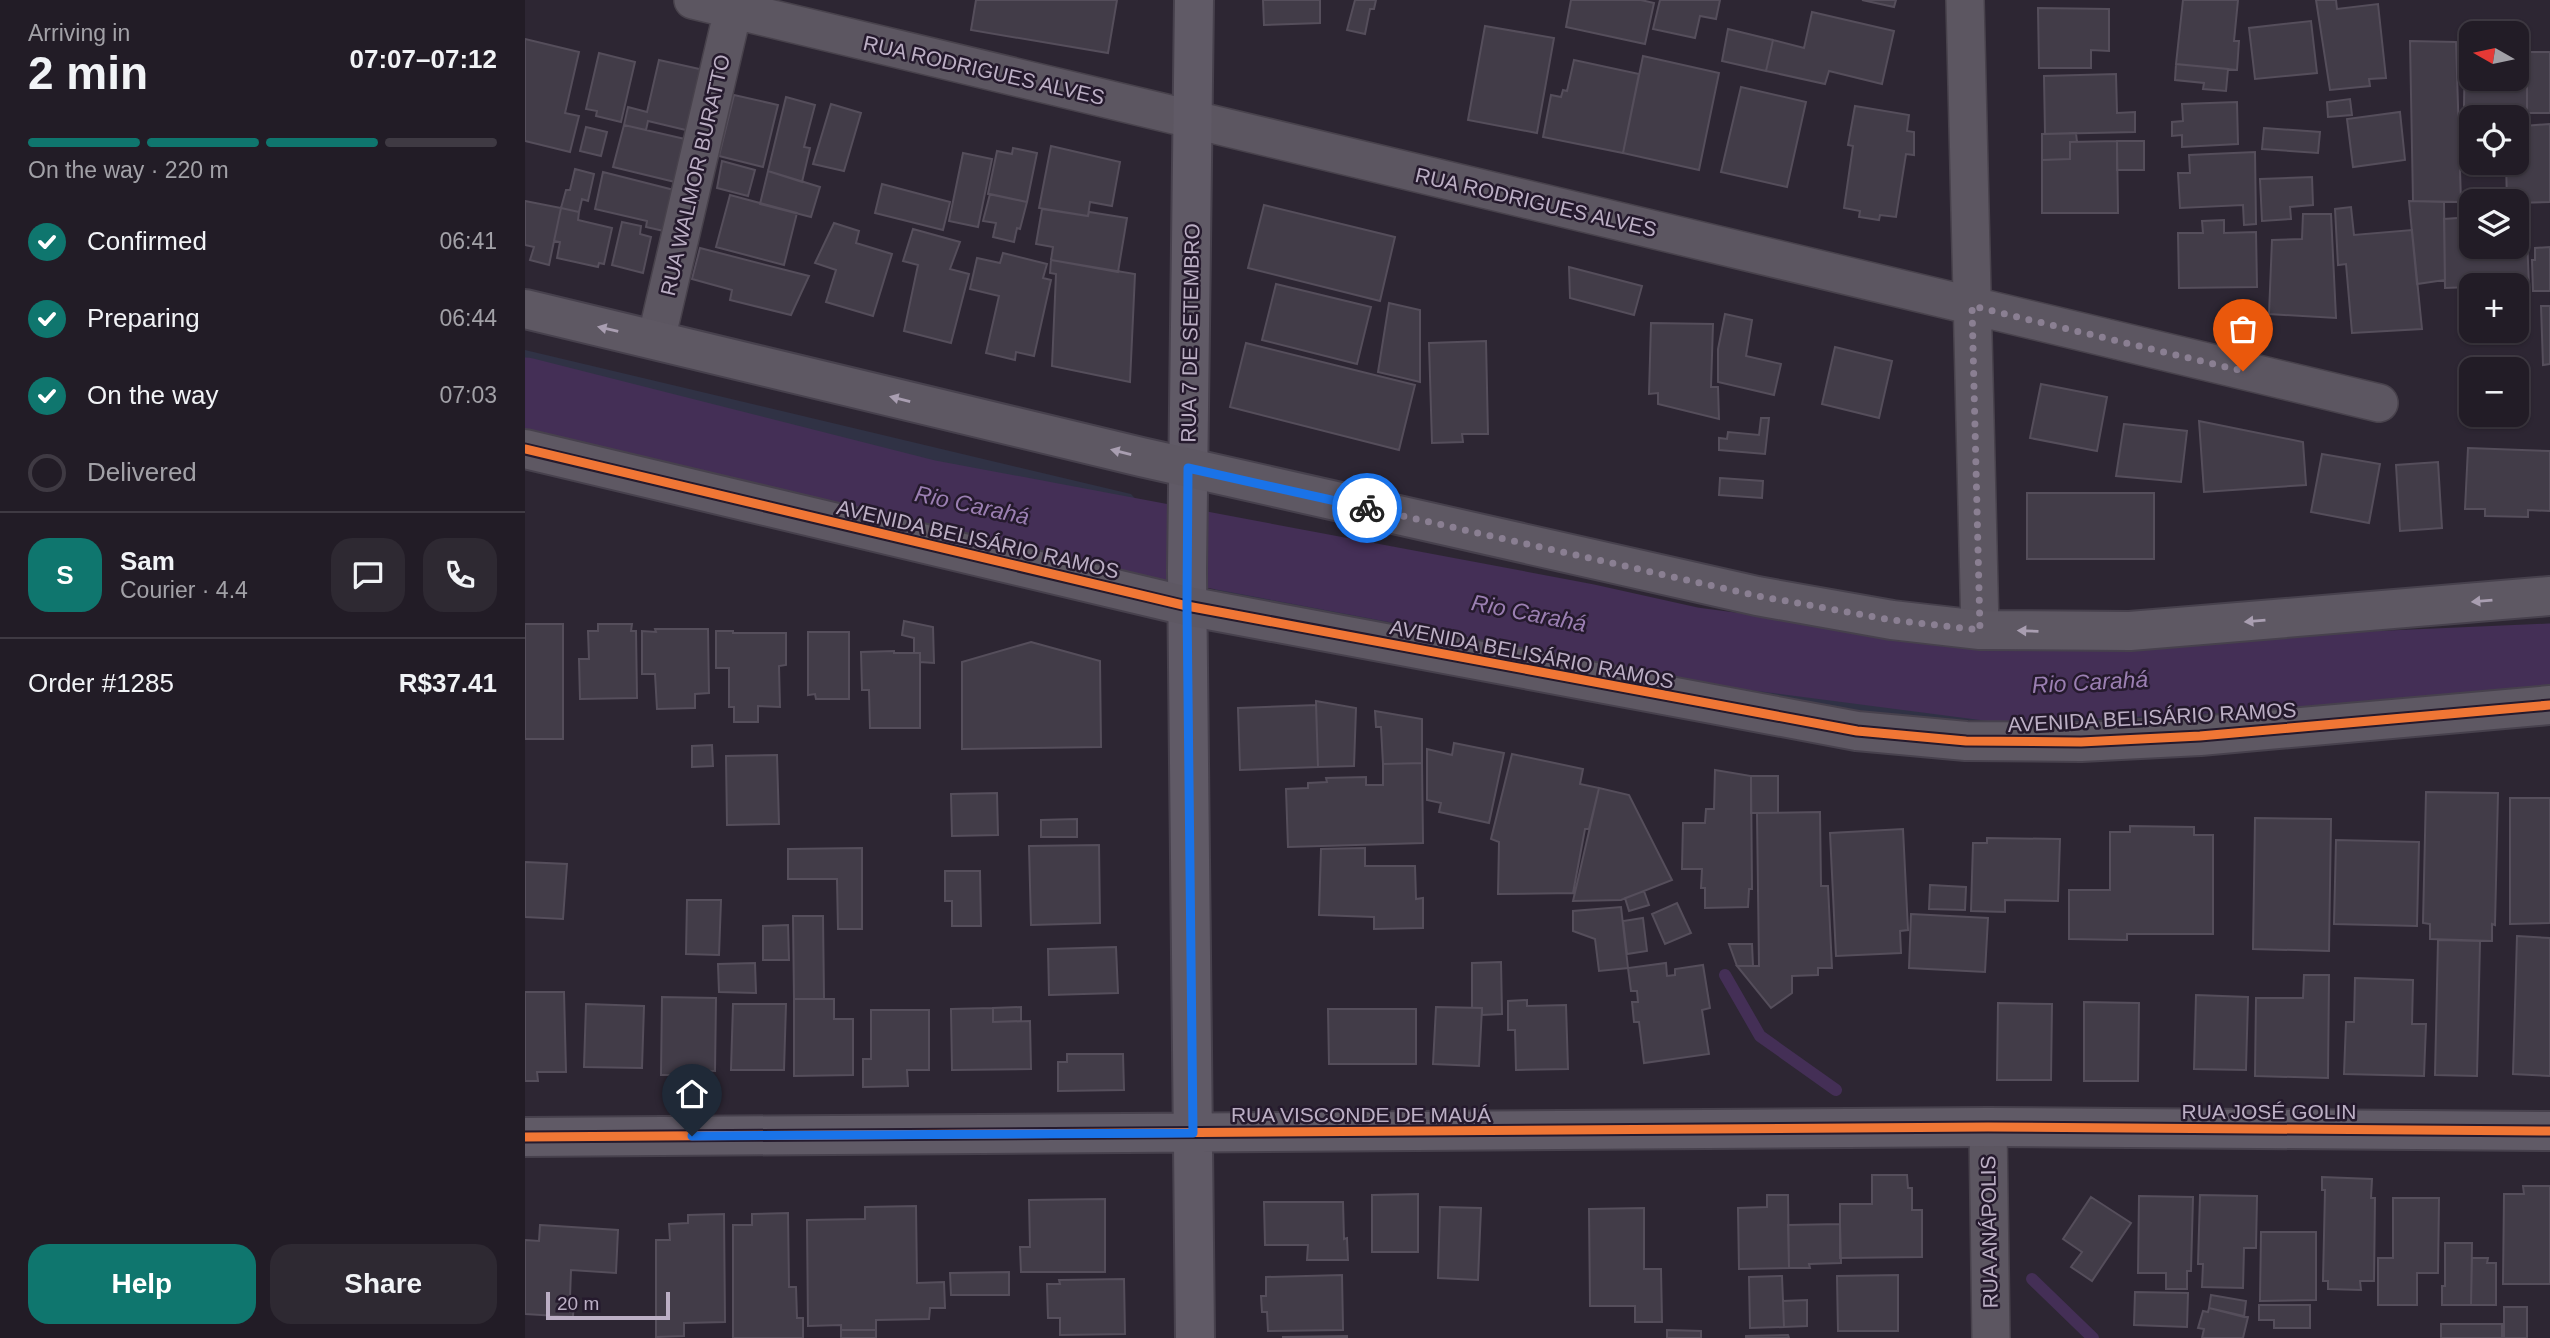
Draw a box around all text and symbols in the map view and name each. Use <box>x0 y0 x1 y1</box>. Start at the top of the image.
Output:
text: Arriving in <box>28 20 130 46</box>
north arrow <box>2459 21 2529 91</box>
map controls <box>2459 21 2529 427</box>
street label: RUA RODRIGUES ALVES <box>861 31 1107 109</box>
text: 07:07–07:12 <box>350 44 497 74</box>
text: 2 min <box>28 47 148 99</box>
street label: RUA WALMOR BURATTO <box>656 52 734 298</box>
button: locate <box>2459 105 2529 175</box>
text: On the way · 220 m <box>28 157 229 183</box>
street label: RUA RODRIGUES ALVES <box>1413 163 1659 241</box>
button: layers <box>2459 189 2529 259</box>
icon: check <box>28 223 66 261</box>
street label: RUA 7 DE SETEMBRO <box>1177 223 1203 443</box>
text: Confirmed <box>87 226 207 256</box>
text: 06:41 <box>439 228 497 254</box>
button: + <box>2459 273 2529 343</box>
pin <box>2213 299 2273 371</box>
icon: check <box>28 300 66 338</box>
text: Preparing <box>87 303 200 333</box>
text: 06:44 <box>439 305 497 331</box>
icon: bag <box>2224 310 2262 348</box>
one-way arrow <box>596 323 618 334</box>
button: − <box>2459 357 2529 427</box>
icon: check <box>28 377 66 415</box>
text: On the way <box>87 380 219 410</box>
text: 07:03 <box>439 382 497 408</box>
one-way arrow <box>889 393 911 404</box>
one-way arrow <box>1110 447 1132 458</box>
text: Delivered <box>87 457 197 487</box>
courier <box>1332 473 1402 543</box>
water label: Rio Carahá <box>912 480 1032 530</box>
icon: bike <box>1348 489 1386 527</box>
street label: AVENIDA BELISÁRIO RAMOS <box>835 495 1121 583</box>
button: chat <box>331 538 405 612</box>
button: phone <box>423 538 497 612</box>
text: Sam <box>120 546 175 576</box>
text: S <box>56 560 74 590</box>
text: Courier · 4.4 <box>120 577 248 603</box>
water label: Rio Carahá <box>1469 589 1589 637</box>
one-way arrow <box>2471 596 2493 607</box>
street label: AVENIDA BELISÁRIO RAMOS <box>1388 615 1676 693</box>
one-way arrow <box>2244 615 2266 626</box>
one-way arrow <box>2017 626 2039 637</box>
water label: Rio Carahá <box>2031 666 2149 698</box>
text: Order #1285 <box>28 668 174 698</box>
text: R$37.41 <box>399 668 497 698</box>
street label: AVENIDA BELISÁRIO RAMOS <box>2007 698 2297 736</box>
pin <box>662 1064 722 1136</box>
icon: home <box>673 1075 711 1113</box>
street label: RUA JOSÉ GOLIN <box>2181 1100 2357 1123</box>
street label: RUA VISCONDE DE MAUÁ <box>1231 1103 1491 1126</box>
street label: RUA ANÁPOLIS <box>1976 1155 2002 1309</box>
button: Help <box>28 1244 256 1324</box>
button: Share <box>270 1244 497 1324</box>
scale bar <box>546 1289 670 1321</box>
text: 20 m <box>557 1293 599 1314</box>

